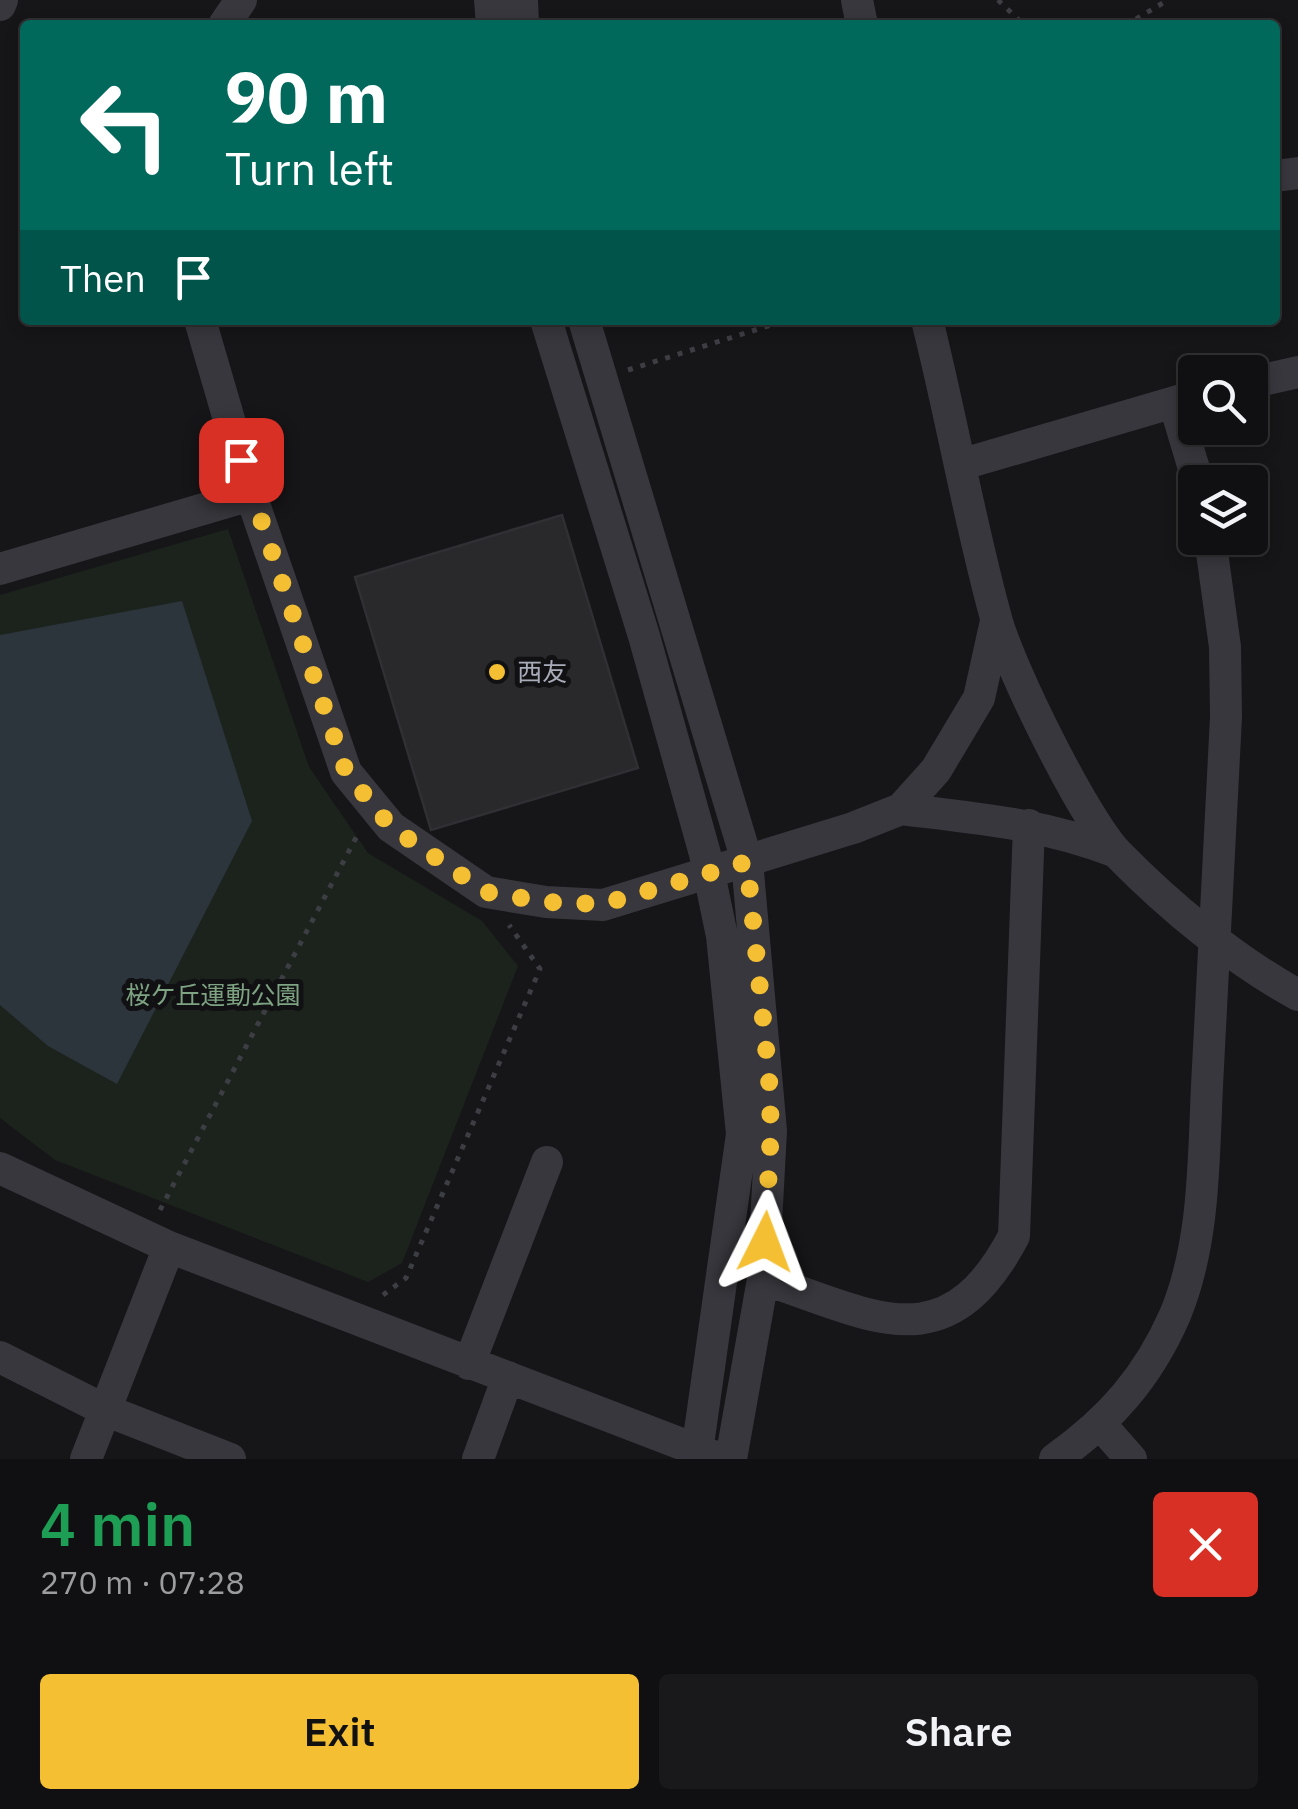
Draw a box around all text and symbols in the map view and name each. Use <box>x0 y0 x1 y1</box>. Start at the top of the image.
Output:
text: 90 m <box>225 51 388 142</box>
icon: left <box>60 60 190 190</box>
text: Turn left <box>225 139 394 197</box>
icon: arrive <box>166 250 221 305</box>
text: Then <box>60 253 146 302</box>
map controls <box>1178 355 1268 555</box>
button: search <box>1178 355 1268 445</box>
pin <box>199 418 284 503</box>
icon: arrive <box>214 433 269 488</box>
button: layers <box>1178 465 1268 555</box>
place label: 西友 <box>517 655 567 688</box>
marker: 西友 <box>486 661 508 683</box>
park label: 桜ケ丘運動公園 <box>125 978 301 1011</box>
position arrow <box>713 1190 817 1294</box>
text: 4 min <box>40 1484 195 1563</box>
button: close <box>1153 1492 1258 1597</box>
text: 270 m · 07:28 <box>40 1561 245 1603</box>
button: Exit <box>40 1674 639 1789</box>
button: Share <box>659 1674 1258 1789</box>

